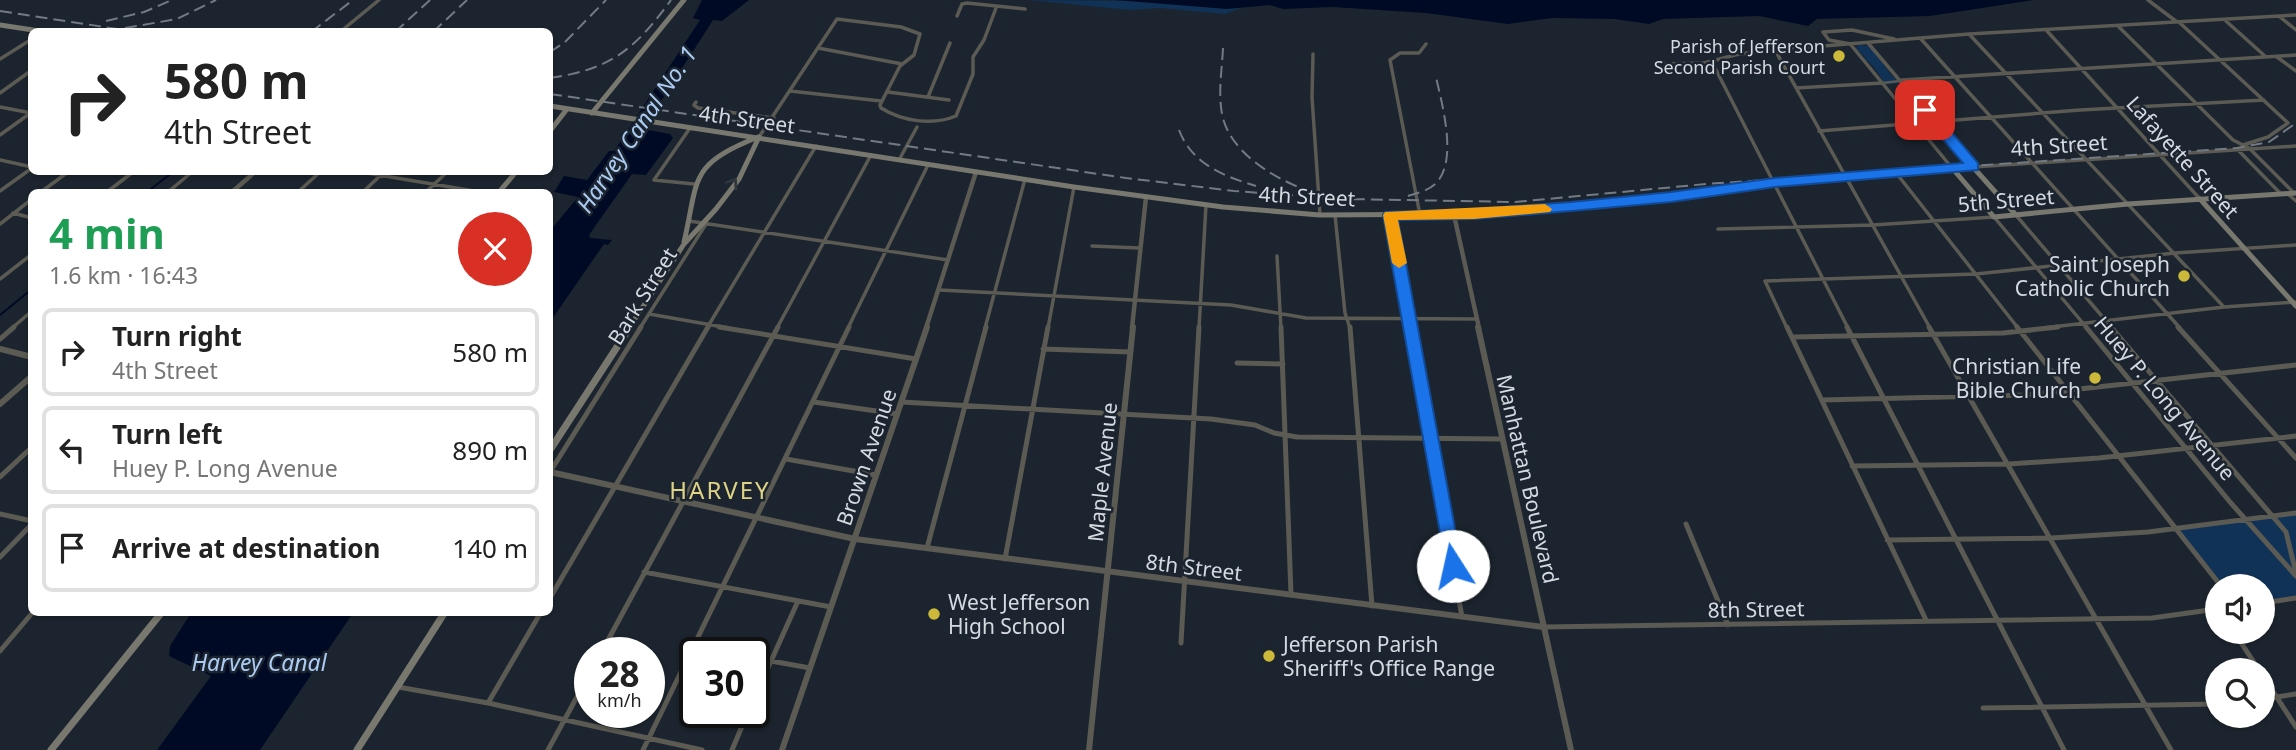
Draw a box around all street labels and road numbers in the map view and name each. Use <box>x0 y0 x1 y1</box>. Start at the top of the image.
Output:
street label: Lafayette Street <box>2121 90 2246 224</box>
street label: 4th Street <box>697 98 797 140</box>
street label: 4th Street <box>2010 128 2109 162</box>
street label: 4th Street <box>1258 179 1356 213</box>
street label: 5th Street <box>1957 182 2056 218</box>
street label: Bark Street <box>601 242 683 350</box>
street label: Huey P. Long Avenue <box>2088 310 2242 486</box>
street label: Manhattan Boulevard <box>1490 372 1566 586</box>
street label: Brown Avenue <box>830 385 902 529</box>
street label: Maple Avenue <box>1081 401 1123 543</box>
street label: 8th Street <box>1144 547 1244 587</box>
street label: 8th Street <box>1707 594 1805 624</box>

